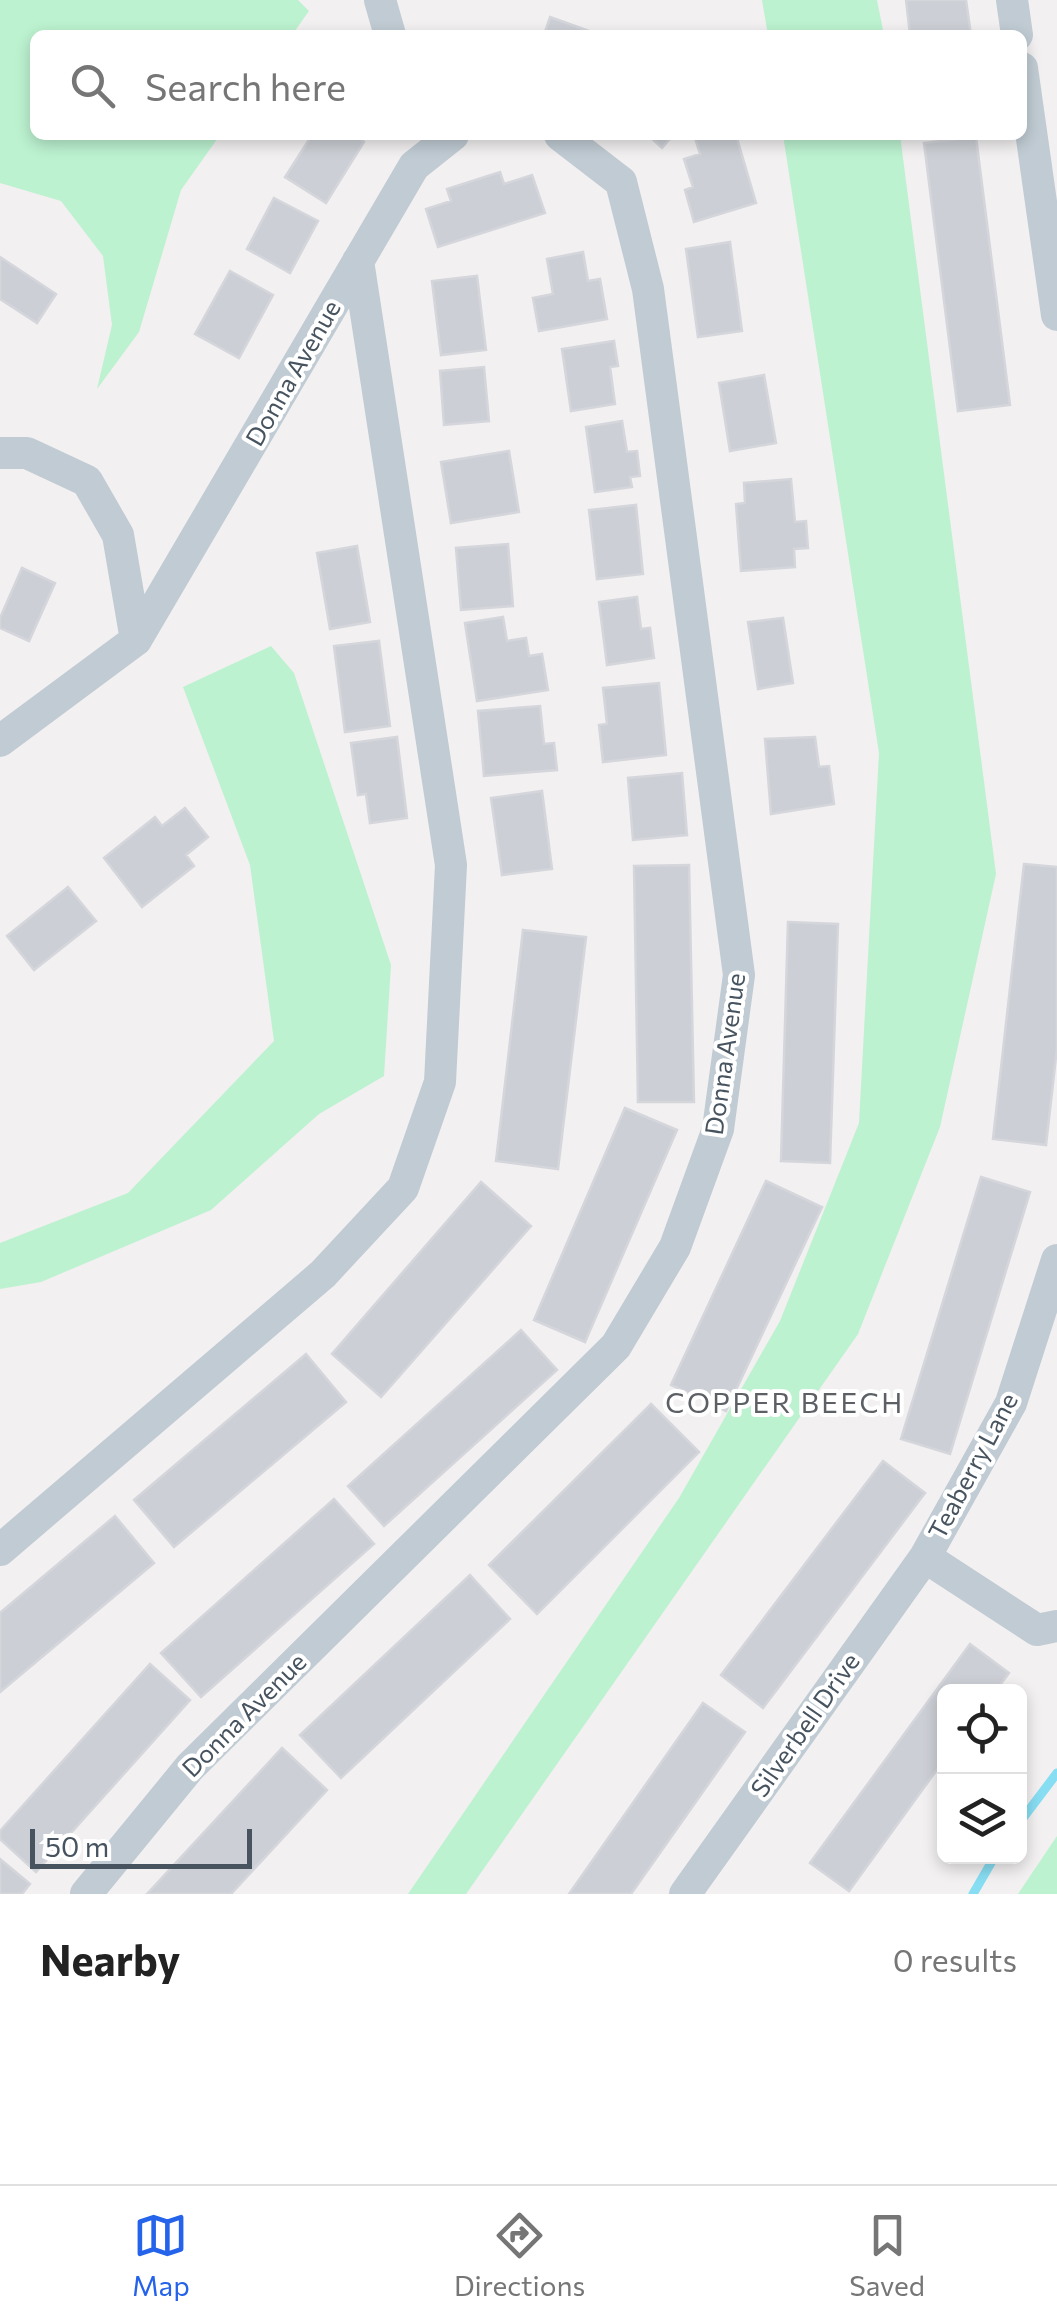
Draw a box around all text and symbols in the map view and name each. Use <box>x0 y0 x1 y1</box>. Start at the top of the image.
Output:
search box <box>30 30 1027 140</box>
icon: search <box>65 58 120 113</box>
text: Search here <box>145 62 346 109</box>
street label: Donna Avenue <box>238 294 346 451</box>
street label: Donna Avenue <box>698 971 750 1137</box>
district label: COPPER BEECH <box>665 1385 905 1419</box>
street label: Teaberry Lane <box>921 1387 1023 1544</box>
street label: Donna Avenue <box>175 1646 312 1783</box>
street label: Silverbell Drive <box>743 1647 865 1802</box>
map controls <box>937 1684 1027 1864</box>
button: locate <box>937 1684 1027 1774</box>
button: layers <box>937 1774 1027 1864</box>
scale bar <box>30 1824 252 1868</box>
text: 50 m <box>45 1829 109 1863</box>
text: Nearby <box>40 1933 180 1985</box>
text: 0 results <box>893 1939 1017 1979</box>
tab: Map <box>132 2208 190 2302</box>
tab: Directions <box>454 2208 585 2302</box>
tab: Saved <box>849 2208 925 2302</box>

